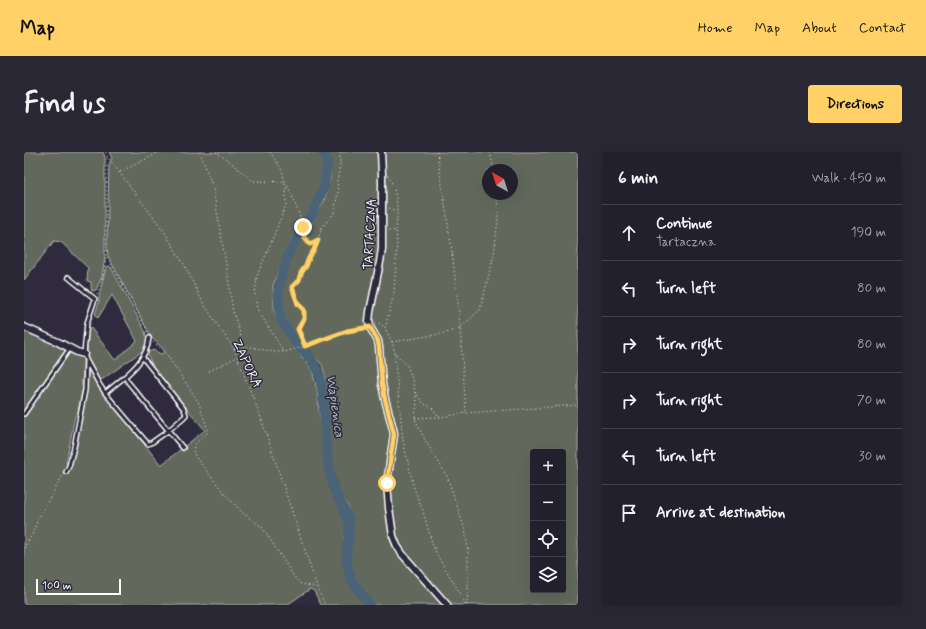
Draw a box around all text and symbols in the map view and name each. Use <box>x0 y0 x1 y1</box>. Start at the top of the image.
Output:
text: Map <box>20 16 55 41</box>
text: Home <box>698 19 732 37</box>
text: Map <box>754 19 780 37</box>
text: About <box>802 19 837 37</box>
text: Contact <box>859 19 906 37</box>
button: Directions <box>808 85 902 123</box>
text: Find us <box>24 86 105 123</box>
north arrow <box>482 164 518 200</box>
text: 6 min <box>618 167 658 189</box>
text: Walk · 450 m <box>812 170 886 187</box>
street label: TARTACZNA <box>360 198 381 270</box>
text: Continue <box>656 214 712 234</box>
route end <box>294 218 312 236</box>
icon: ahead <box>618 222 640 244</box>
text: 190 m <box>851 224 886 241</box>
text: Tartaczna <box>656 234 716 251</box>
icon: left <box>618 278 640 300</box>
text: Turn left <box>656 279 716 299</box>
text: 80 m <box>857 280 886 297</box>
icon: right <box>618 334 640 356</box>
text: Turn right <box>656 335 723 355</box>
street label: ZAPORA <box>228 336 265 391</box>
text: 80 m <box>857 336 886 353</box>
water label: Wapienica <box>322 374 348 438</box>
icon: right <box>618 390 640 412</box>
text: Turn right <box>656 391 723 411</box>
text: 70 m <box>857 392 886 409</box>
icon: left <box>618 446 640 468</box>
text: Turn left <box>656 447 716 467</box>
text: 30 m <box>859 448 886 465</box>
map controls <box>530 449 566 593</box>
button: + <box>530 449 566 485</box>
route start <box>378 474 396 492</box>
button: − <box>530 485 566 521</box>
icon: arrive <box>618 502 640 524</box>
text: Arrive at destination <box>656 503 785 523</box>
button: locate <box>530 521 566 557</box>
button: layers <box>530 557 566 593</box>
scale bar <box>36 577 121 596</box>
text: 100 m <box>42 579 72 593</box>

